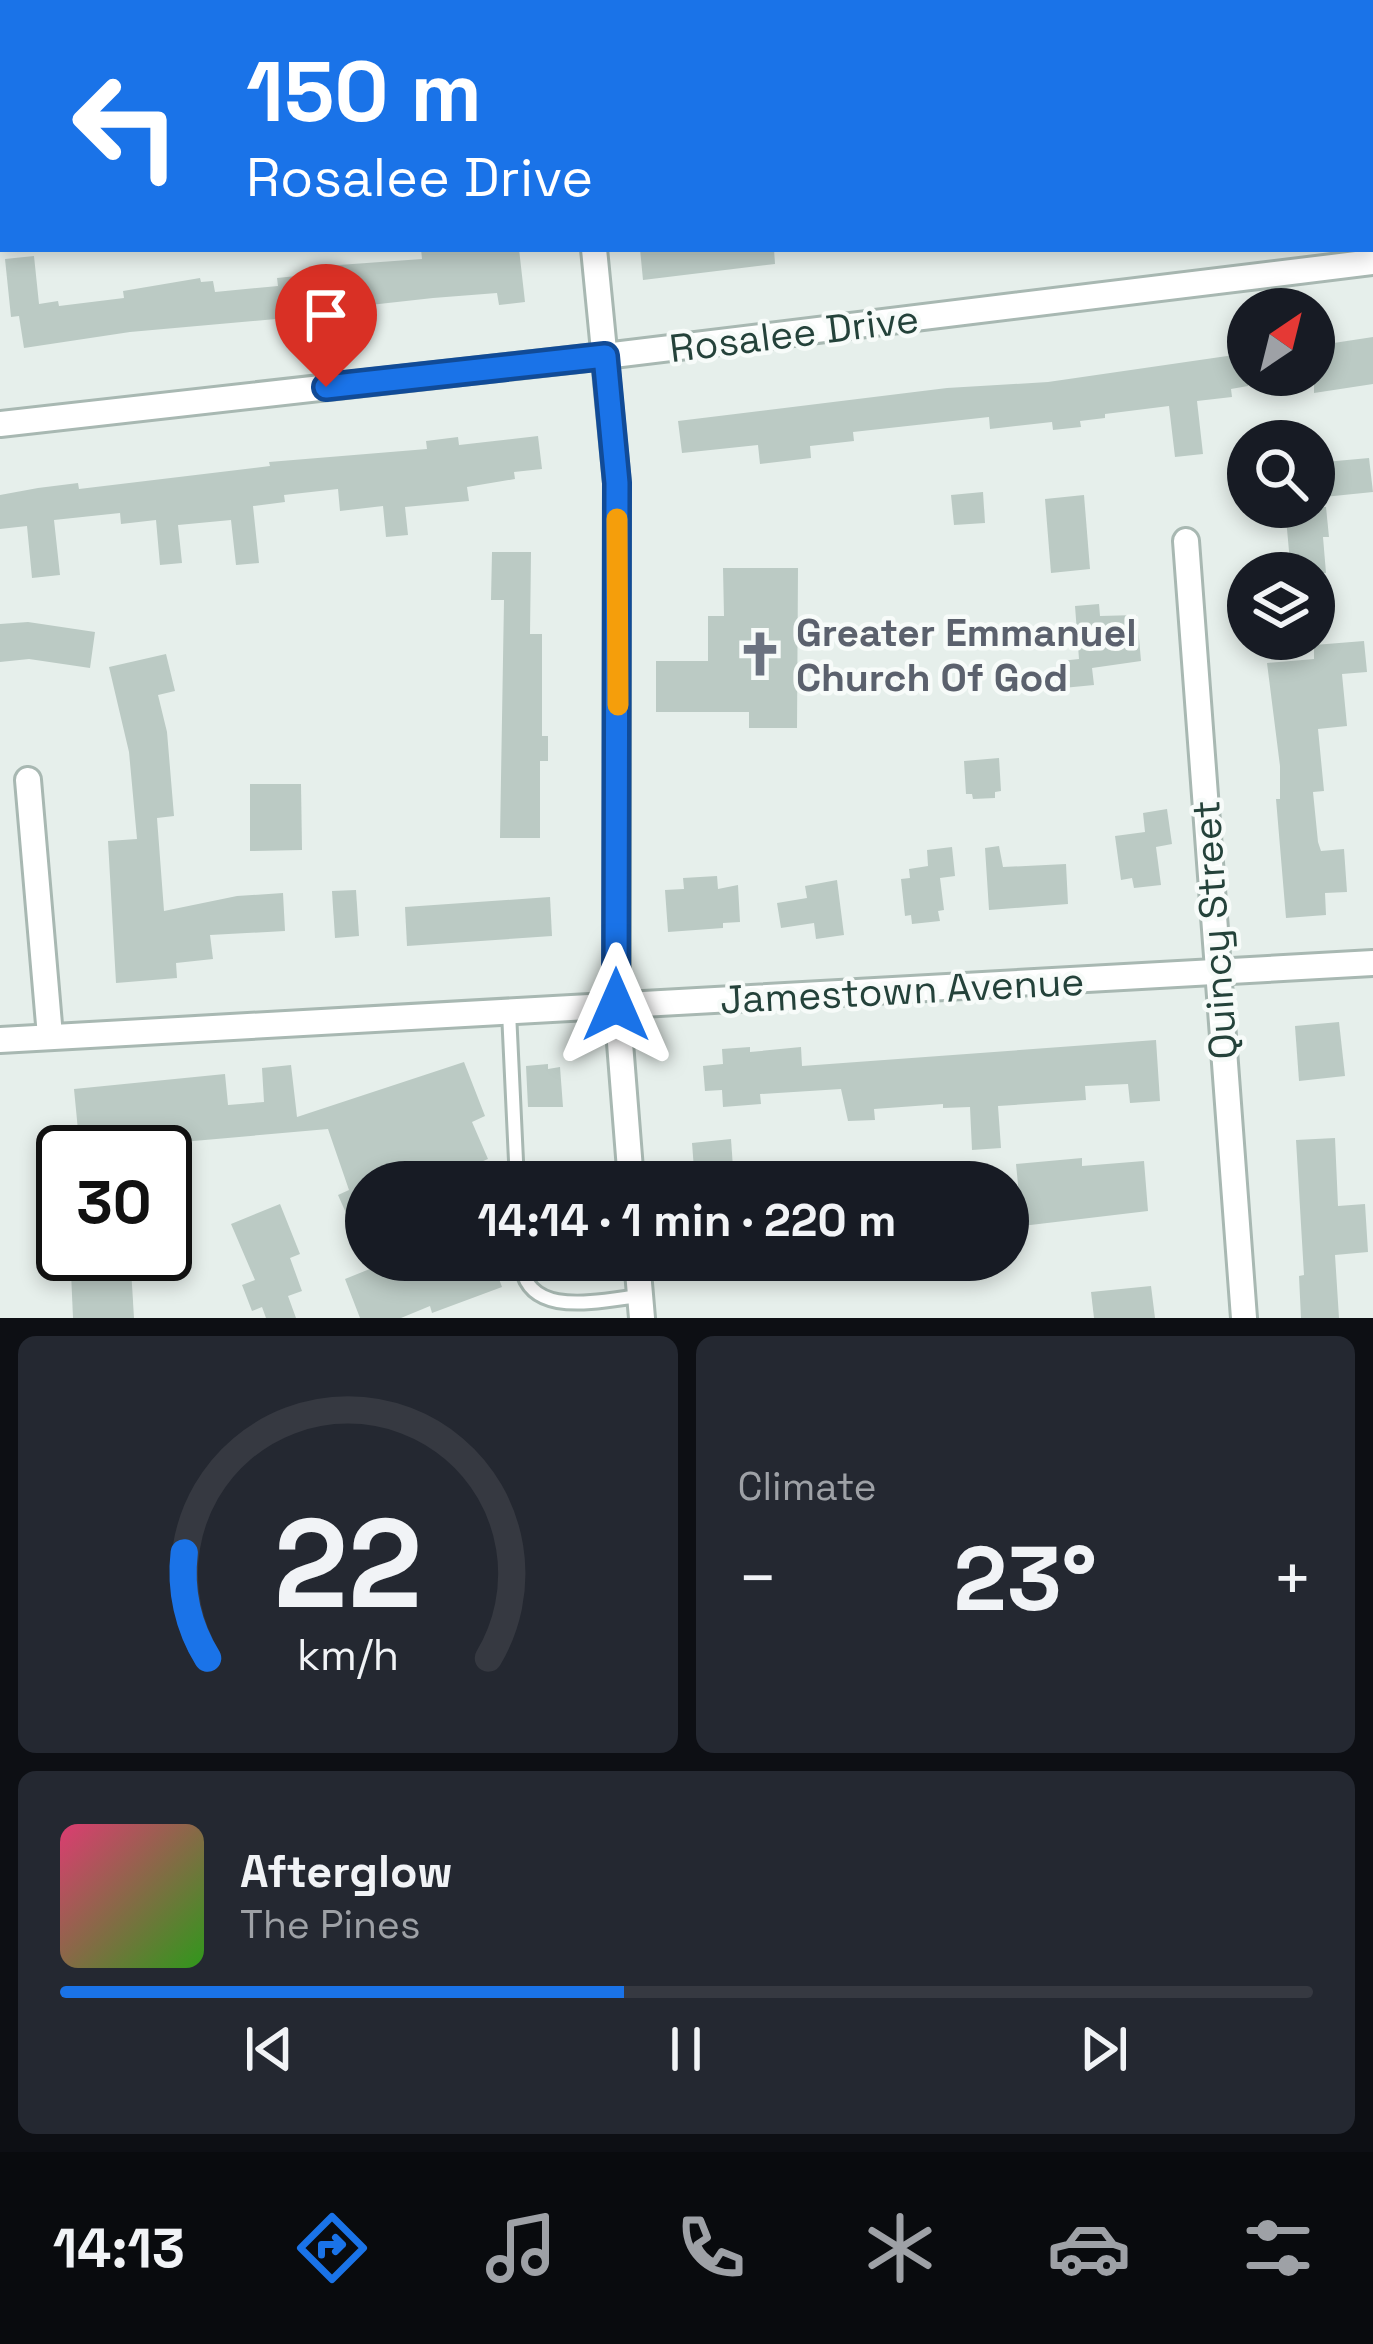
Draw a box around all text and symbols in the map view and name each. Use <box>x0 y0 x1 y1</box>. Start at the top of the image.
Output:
text: 150 m <box>246 38 482 146</box>
icon: left <box>48 48 204 204</box>
text: Rosalee Drive <box>246 143 593 212</box>
pin <box>275 264 377 387</box>
icon: arrive <box>293 282 359 348</box>
north arrow <box>1227 288 1335 396</box>
map controls <box>1227 288 1335 660</box>
street label: Rosalee Drive <box>667 294 921 373</box>
button: search <box>1227 420 1335 528</box>
button: layers <box>1227 552 1335 660</box>
place label: Greater Emmanuel Church Of God <box>796 608 1137 702</box>
church icon: Greater Emmanuel Church Of God <box>735 629 785 679</box>
street label: Quincy Street <box>1181 799 1248 1061</box>
position arrow <box>553 942 679 1068</box>
street label: Jamestown Avenue <box>719 956 1085 1025</box>
speed limit sign: 30 <box>36 1125 192 1281</box>
text: 14:14 · 1 min · 220 m <box>477 1192 897 1249</box>
text: Climate <box>738 1462 877 1511</box>
text: 22 <box>274 1484 422 1643</box>
text: 23° <box>953 1521 1097 1636</box>
text: − <box>738 1536 778 1620</box>
text: + <box>1272 1536 1313 1620</box>
text: km/h <box>297 1627 399 1682</box>
text: Afterglow <box>240 1843 453 1900</box>
text: The Pines <box>240 1900 421 1949</box>
icon: previous <box>236 2016 302 2082</box>
icon: pause <box>653 2016 719 2082</box>
icon: next <box>1071 2016 1137 2082</box>
icon: directions <box>290 2206 374 2290</box>
icon: music <box>479 2206 563 2290</box>
icon: phone <box>669 2206 753 2290</box>
icon: climate <box>858 2206 942 2290</box>
icon: car <box>1047 2206 1131 2290</box>
icon: filters <box>1236 2206 1320 2290</box>
text: 14:13 <box>53 2214 185 2283</box>

